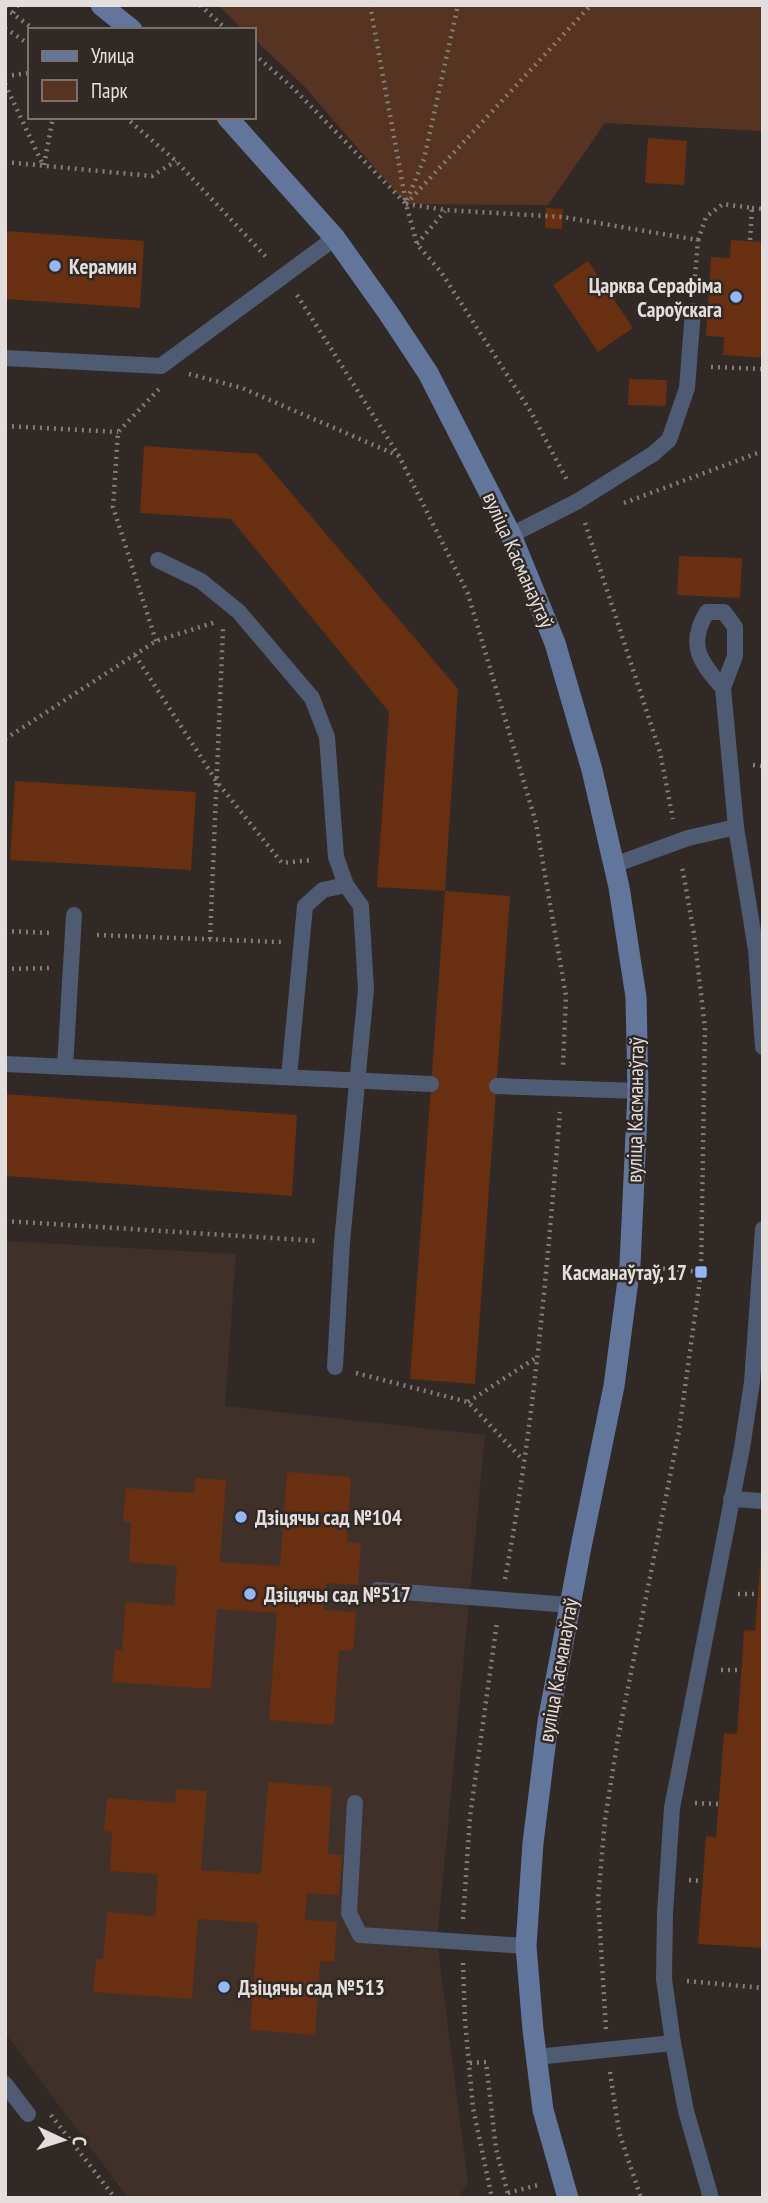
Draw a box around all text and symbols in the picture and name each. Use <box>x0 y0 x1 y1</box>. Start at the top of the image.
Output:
legend <box>28 28 256 119</box>
text: Улица <box>91 42 134 69</box>
text: Парк <box>91 77 128 104</box>
place label: Керамин <box>69 253 137 280</box>
marker: Керамин <box>47 258 63 274</box>
place label: Царква Серафіма Сароўскага <box>589 272 722 323</box>
marker: Царква Серафіма Сароўскага <box>728 289 744 305</box>
street label: вуліца Касманаўтаў <box>477 488 561 632</box>
street label: вуліца Касманаўтаў <box>620 1037 650 1183</box>
place label: Касманаўтаў, 17 <box>562 1259 687 1286</box>
marker: Касманаўтаў, 17 <box>693 1264 709 1280</box>
place label: Дзіцячы сад №104 <box>255 1504 402 1531</box>
marker: Дзіцячы сад №104 <box>233 1509 249 1525</box>
place label: Дзіцячы сад №517 <box>264 1581 411 1608</box>
marker: Дзіцячы сад №517 <box>242 1586 258 1602</box>
street label: вуліца Касманаўтаў <box>532 1596 584 1744</box>
place label: Дзіцячы сад №513 <box>238 1974 385 2001</box>
marker: Дзіцячы сад №513 <box>216 1979 232 1995</box>
north arrow <box>28 2105 98 2175</box>
text: С <box>68 2136 92 2147</box>

